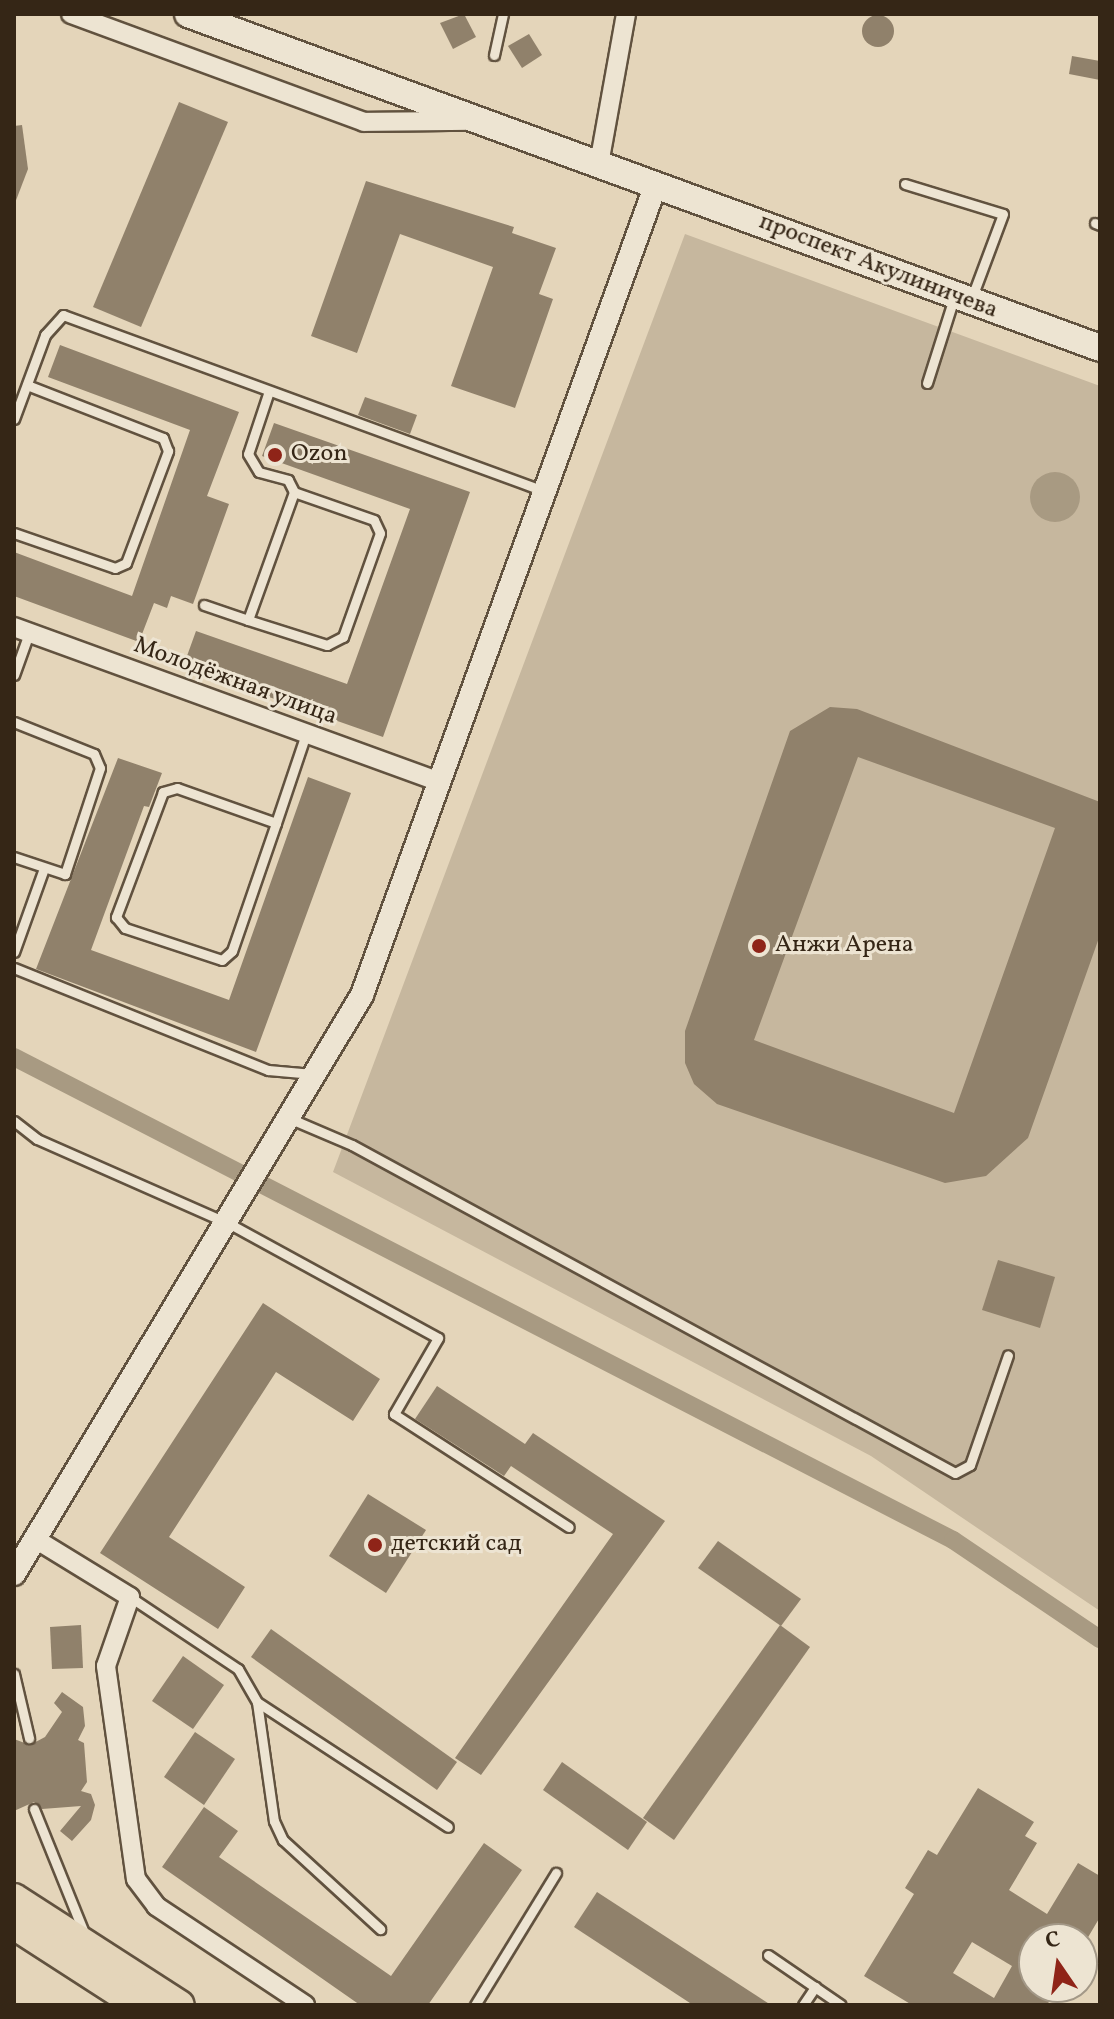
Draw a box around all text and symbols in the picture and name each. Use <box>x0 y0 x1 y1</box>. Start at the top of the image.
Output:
street label: проспект Акулиничева <box>755 208 1001 326</box>
place label: Ozon <box>291 441 348 469</box>
marker: Ozon <box>266 446 284 464</box>
street label: Молодёжная улица <box>129 632 341 732</box>
place label: Анжи Арена <box>775 932 914 960</box>
marker: Анжи Арена <box>750 937 768 955</box>
place label: детский сад <box>391 1531 522 1559</box>
marker: детский сад <box>366 1536 384 1554</box>
north arrow <box>1018 1923 1098 2003</box>
text: С <box>1043 1924 1063 1958</box>

